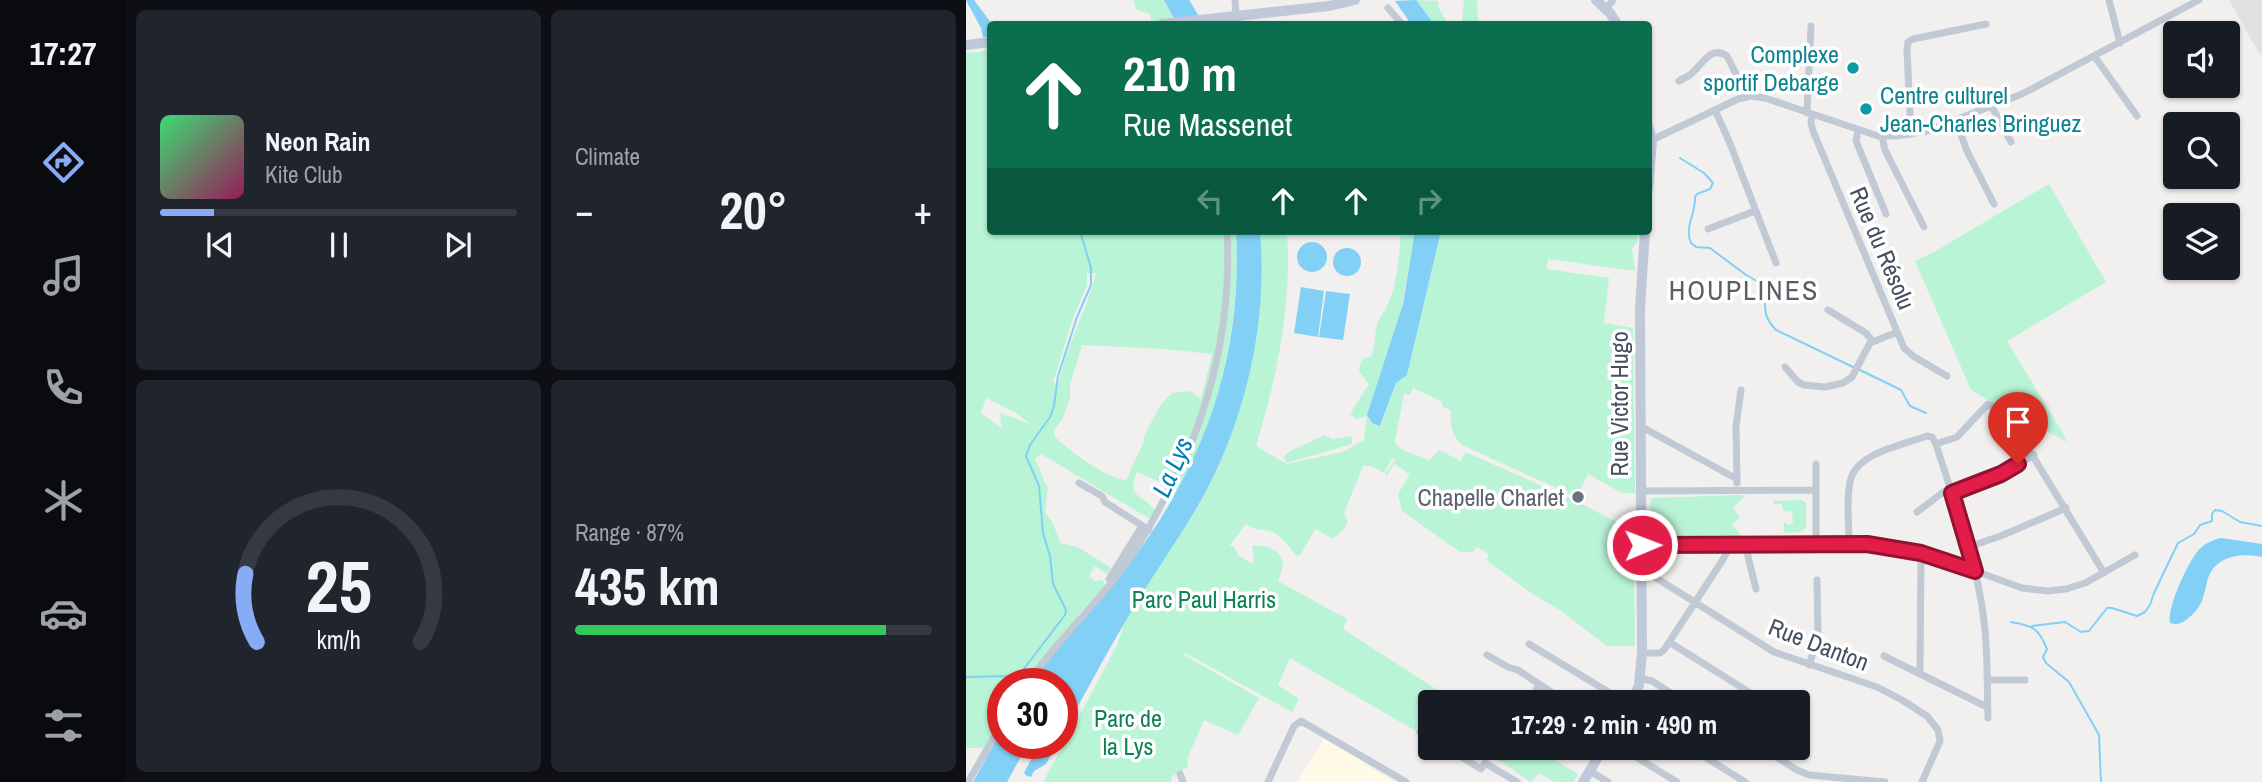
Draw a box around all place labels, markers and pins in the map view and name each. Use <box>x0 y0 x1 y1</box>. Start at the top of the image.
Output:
place label: Complexe sportif Debarge <box>1703 38 1839 98</box>
marker: Complexe sportif Debarge <box>1845 60 1861 76</box>
place label: Centre culturel Jean-Charles Bringuez <box>1880 79 2081 139</box>
marker: Centre culturel Jean-Charles Bringuez <box>1858 101 1874 117</box>
pin <box>1988 392 2048 464</box>
place label: Chapelle Charlet <box>1417 481 1565 513</box>
marker: Chapelle Charlet <box>1570 489 1586 505</box>

